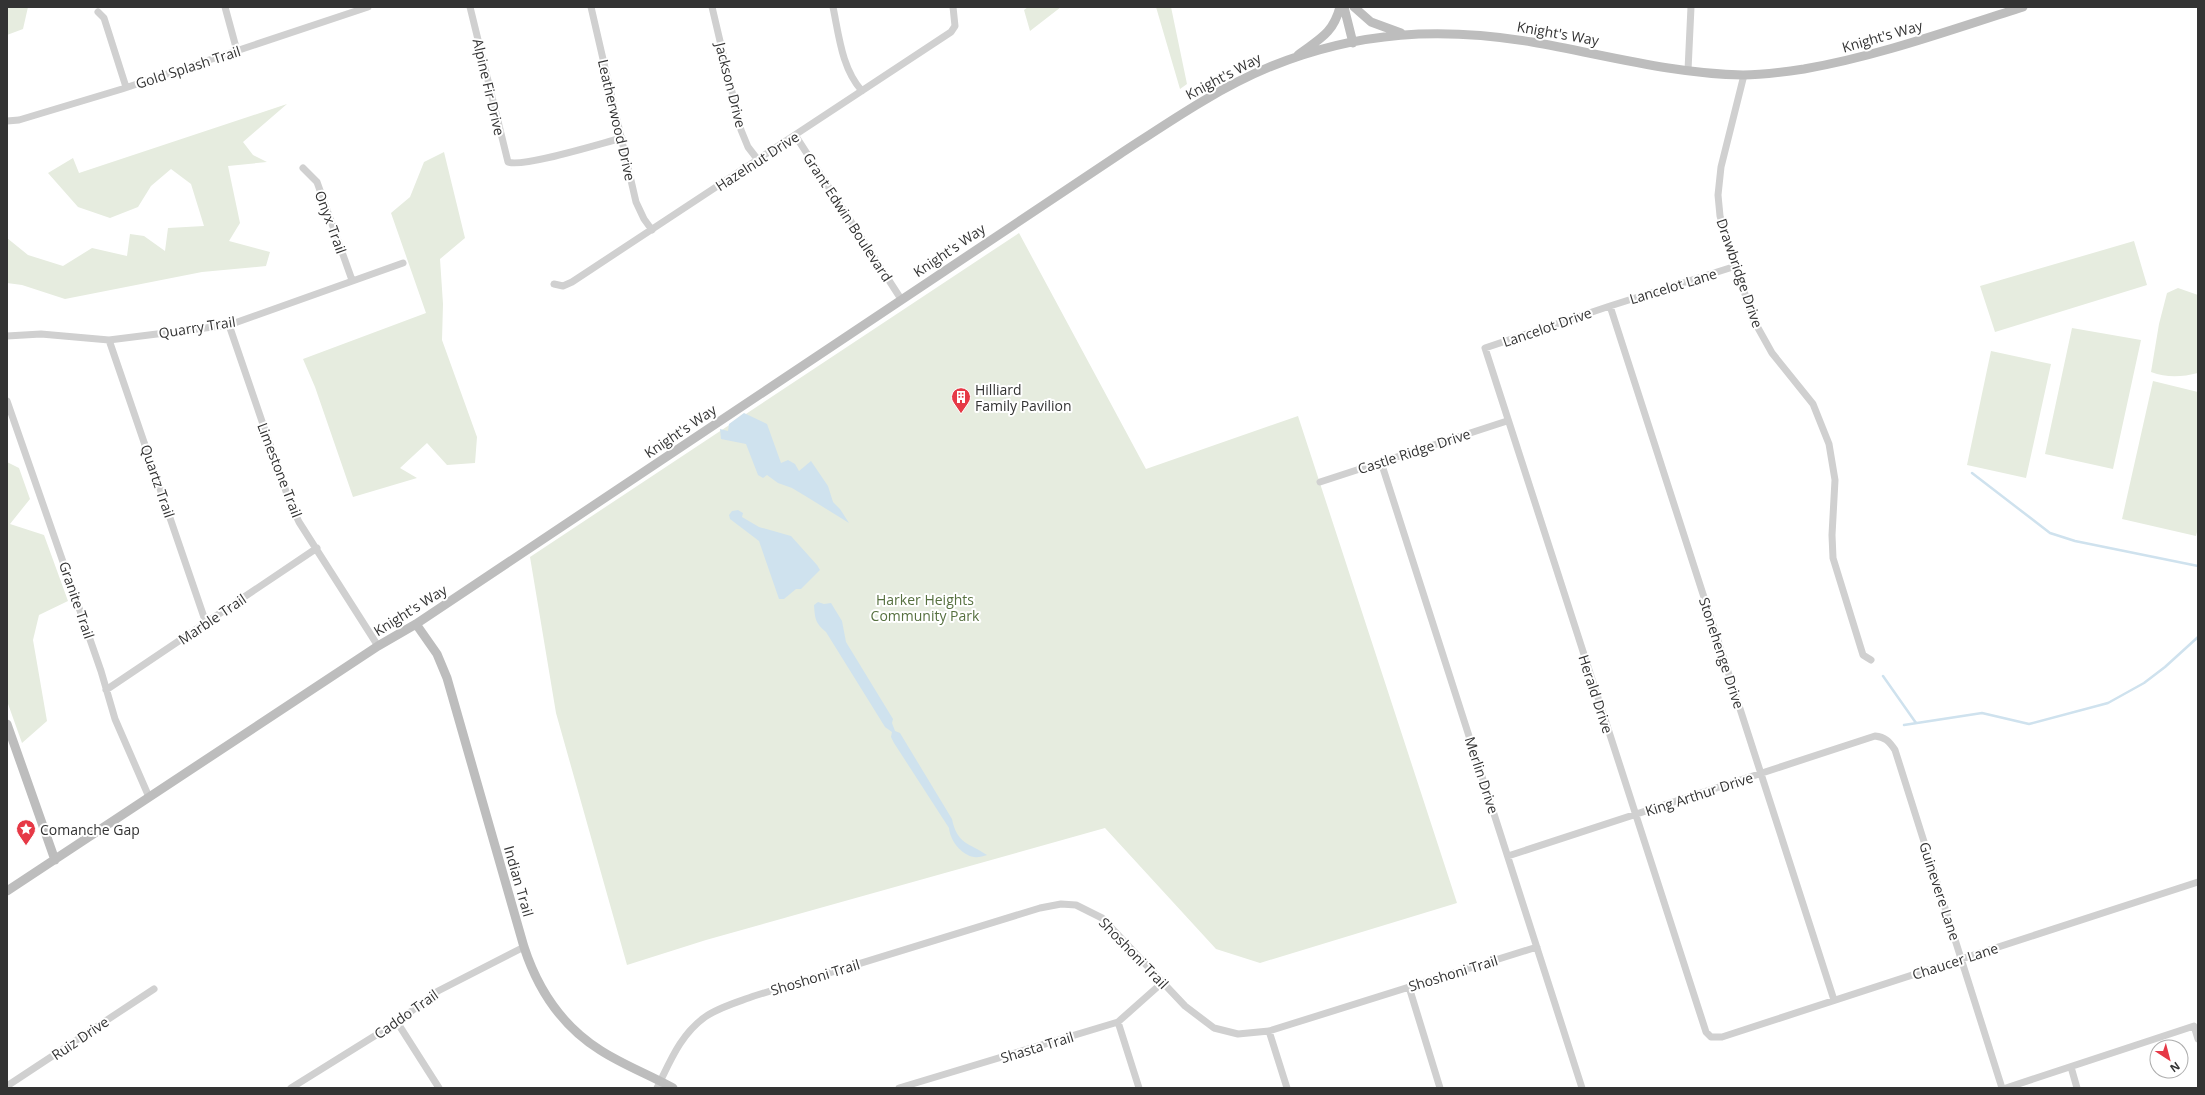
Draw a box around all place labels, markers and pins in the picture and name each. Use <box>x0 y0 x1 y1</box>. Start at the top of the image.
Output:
place label: Hilliard Family Pavilion <box>975 380 1072 415</box>
building icon: Hilliard Family Pavilion <box>950 386 972 414</box>
place icon: Comanche Gap <box>15 818 37 846</box>
place label: Comanche Gap <box>40 820 140 839</box>

